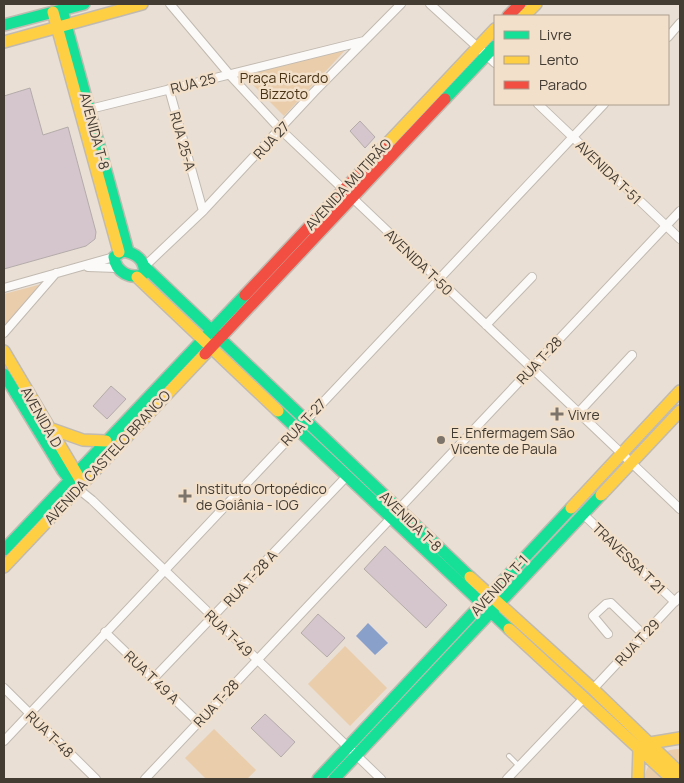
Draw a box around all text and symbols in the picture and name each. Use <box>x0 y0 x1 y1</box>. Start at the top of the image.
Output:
legend <box>494 15 669 105</box>
text: Livre <box>539 24 572 45</box>
text: Lento <box>539 49 579 70</box>
street label: RUA 25 <box>168 68 218 98</box>
park label: Praça Ricardo Bizzoto <box>240 68 328 103</box>
text: Parado <box>539 74 587 95</box>
street label: AVENIDA T-8 <box>76 90 114 172</box>
street label: RUA 25-A <box>166 109 200 173</box>
street label: RUA 27 <box>249 117 293 163</box>
street label: AVENIDA MUTIRÃO <box>301 134 395 234</box>
street label: AVENIDA T-51 <box>572 136 646 208</box>
street label: AVENIDA T-50 <box>381 225 457 299</box>
street label: RUA T-28 <box>512 332 566 388</box>
street label: AVENIDA D <box>17 383 67 451</box>
street label: AVENIDA CASTELO BRANCO <box>40 386 174 528</box>
street label: RUA T-27 <box>276 394 330 450</box>
place label: Vivre <box>568 405 600 424</box>
marker: Vivre <box>550 407 564 421</box>
place label: E. Enfermagem São Vicente de Paula <box>451 423 575 458</box>
marker: E. Enfermagem São Vicente de Paula <box>435 434 447 446</box>
place label: Instituto Ortopédico de Goiânia - IOG <box>196 479 327 514</box>
street label: AVENIDA T-8 <box>376 487 446 555</box>
marker: Instituto Ortopédico de Goiânia - IOG <box>178 489 192 503</box>
street label: TRAVESSA T 21 <box>588 518 670 598</box>
street label: RUA T-28 A <box>219 546 281 610</box>
street label: AVENIDA T-1 <box>466 551 532 619</box>
street label: RUA T-49 <box>201 605 257 661</box>
street label: RUA T 29 <box>611 615 663 669</box>
street label: RUA T 49 A <box>121 646 184 708</box>
street label: RUA T-28 <box>189 675 243 731</box>
street label: RUA T-48 <box>22 707 78 761</box>

